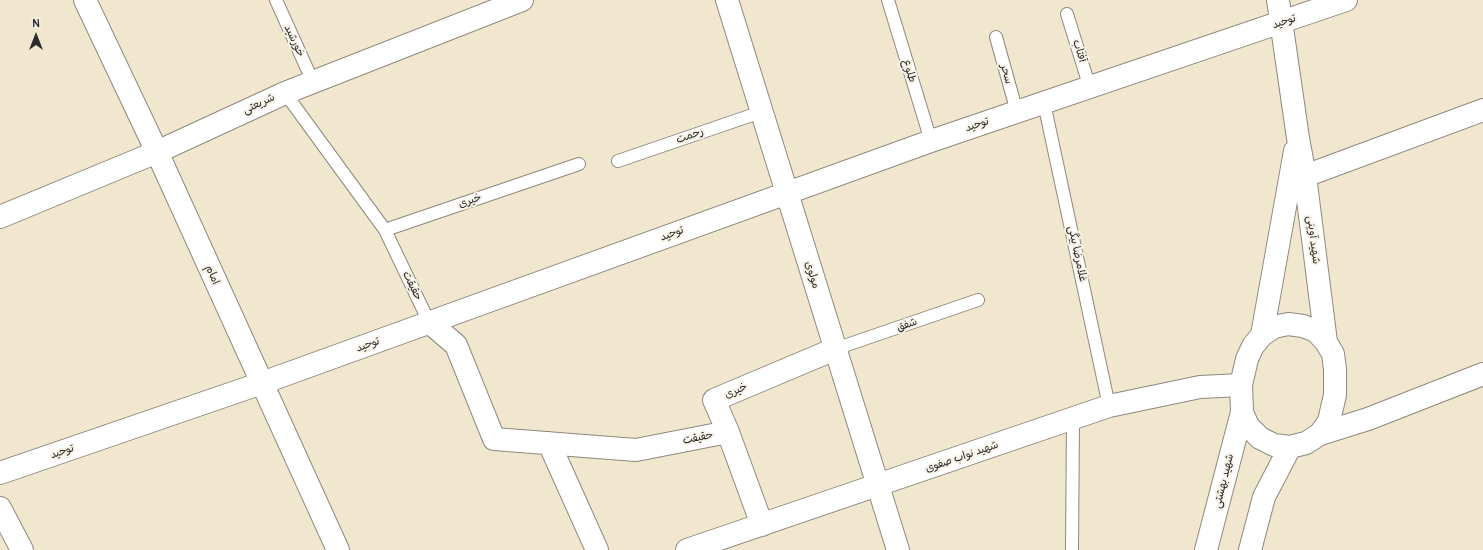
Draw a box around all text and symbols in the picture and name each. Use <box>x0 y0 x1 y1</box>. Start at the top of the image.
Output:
street label: توحید <box>1270 12 1298 32</box>
north arrow <box>16 16 56 56</box>
text: N <box>32 17 40 30</box>
street label: خورشید <box>281 23 307 59</box>
street label: آفتاب <box>1069 38 1089 64</box>
street label: طلوع <box>899 58 919 84</box>
street label: سحر <box>997 62 1015 86</box>
street label: شریعتی <box>241 91 277 117</box>
street label: توحید <box>963 115 991 135</box>
street label: رحمت <box>674 125 706 147</box>
street label: خیری <box>457 191 483 211</box>
street label: شهید آوینی <box>1303 215 1323 265</box>
street label: توحید <box>658 224 686 244</box>
street label: غلامرضا بیگی <box>1065 225 1089 283</box>
street label: مولوی <box>802 260 822 290</box>
street label: امام <box>202 263 222 287</box>
street label: حقیقت <box>399 269 425 303</box>
street label: شفق <box>895 315 919 335</box>
street label: توحید <box>354 335 382 355</box>
street label: خیری <box>722 380 750 402</box>
street label: حقیقت <box>682 429 714 447</box>
street label: شهید نواب صفوی <box>924 438 1000 476</box>
street label: توحید <box>48 442 76 462</box>
street label: شهید بهشتی <box>1211 452 1237 510</box>

